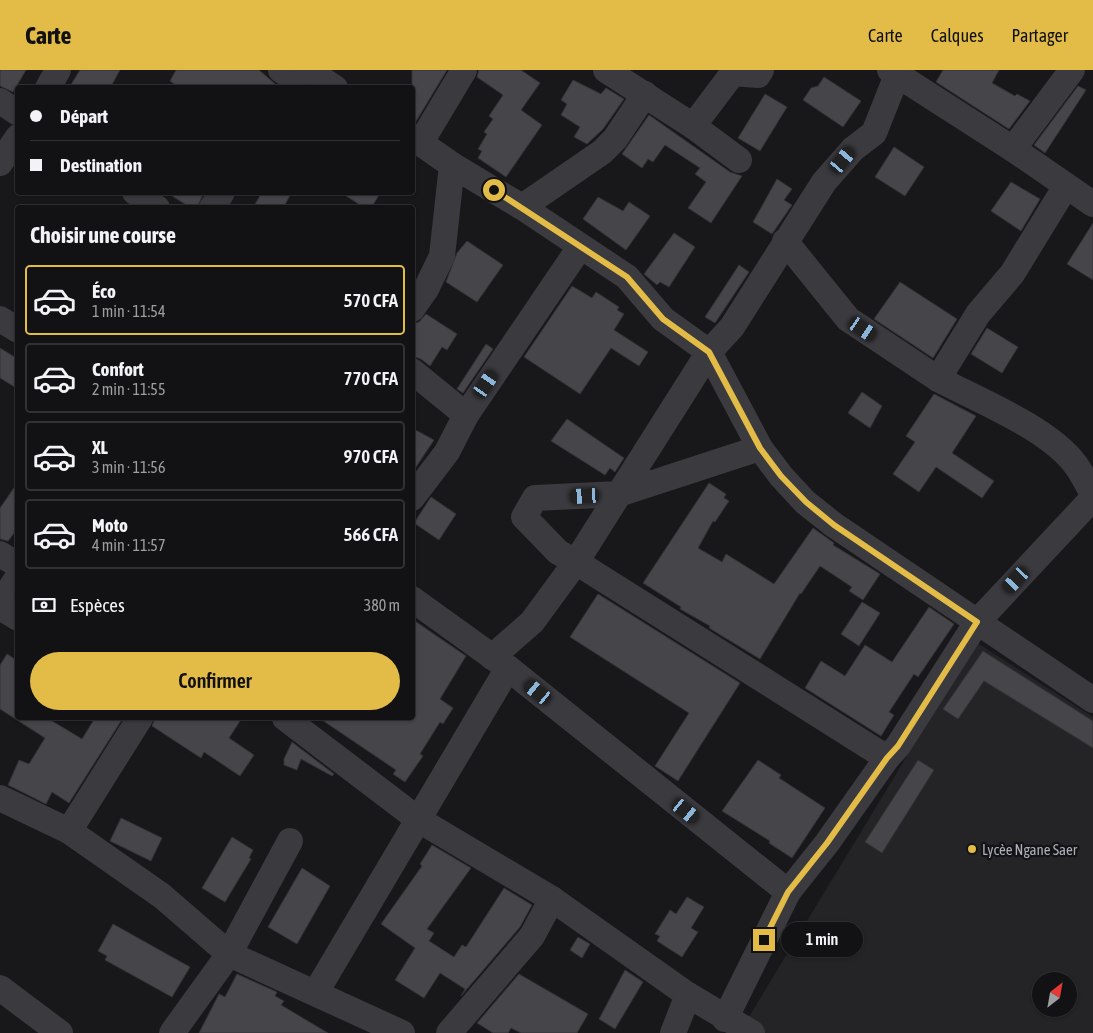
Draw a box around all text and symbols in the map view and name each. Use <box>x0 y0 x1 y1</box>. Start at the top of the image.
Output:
text: Carte <box>25 22 71 49</box>
text: Carte <box>868 25 903 46</box>
text: Calques <box>931 25 984 46</box>
text: Partager <box>1012 25 1068 46</box>
text: Départ <box>60 105 108 127</box>
car <box>827 144 858 176</box>
text: Destination <box>60 154 142 176</box>
route start <box>483 179 505 201</box>
text: Choisir une course <box>30 222 176 248</box>
icon: car <box>32 278 77 323</box>
text: Éco <box>92 280 116 302</box>
text: 570 CFA <box>343 289 398 311</box>
text: 1 min · 11:54 <box>92 302 165 320</box>
car <box>846 314 879 344</box>
icon: car <box>32 356 77 401</box>
text: Confort <box>92 358 144 380</box>
text: 770 CFA <box>343 367 398 389</box>
car <box>471 367 500 401</box>
text: 2 min · 11:55 <box>92 380 165 398</box>
icon: car <box>32 434 77 479</box>
text: XL <box>92 436 108 458</box>
text: 970 CFA <box>343 445 398 467</box>
text: 3 min · 11:56 <box>92 458 165 476</box>
car <box>569 488 600 504</box>
icon: car <box>32 512 77 557</box>
text: Moto <box>92 514 128 536</box>
text: 566 CFA <box>343 523 398 545</box>
text: 4 min · 11:57 <box>92 536 165 554</box>
car <box>1000 564 1031 596</box>
icon: cash <box>30 591 58 619</box>
text: Espèces <box>70 594 125 616</box>
text: 380 m <box>364 596 400 614</box>
button: Confirmer <box>30 652 400 710</box>
car <box>521 677 554 707</box>
car <box>669 796 702 826</box>
place label: Lycèe Ngane Saer <box>982 841 1078 858</box>
marker: Lycèe Ngane Saer <box>966 843 978 855</box>
callout: 1 min <box>782 922 864 958</box>
route end <box>753 929 775 951</box>
text: 1 min <box>806 930 838 948</box>
north arrow <box>1032 972 1078 1018</box>
map controls <box>1032 972 1077 1017</box>

